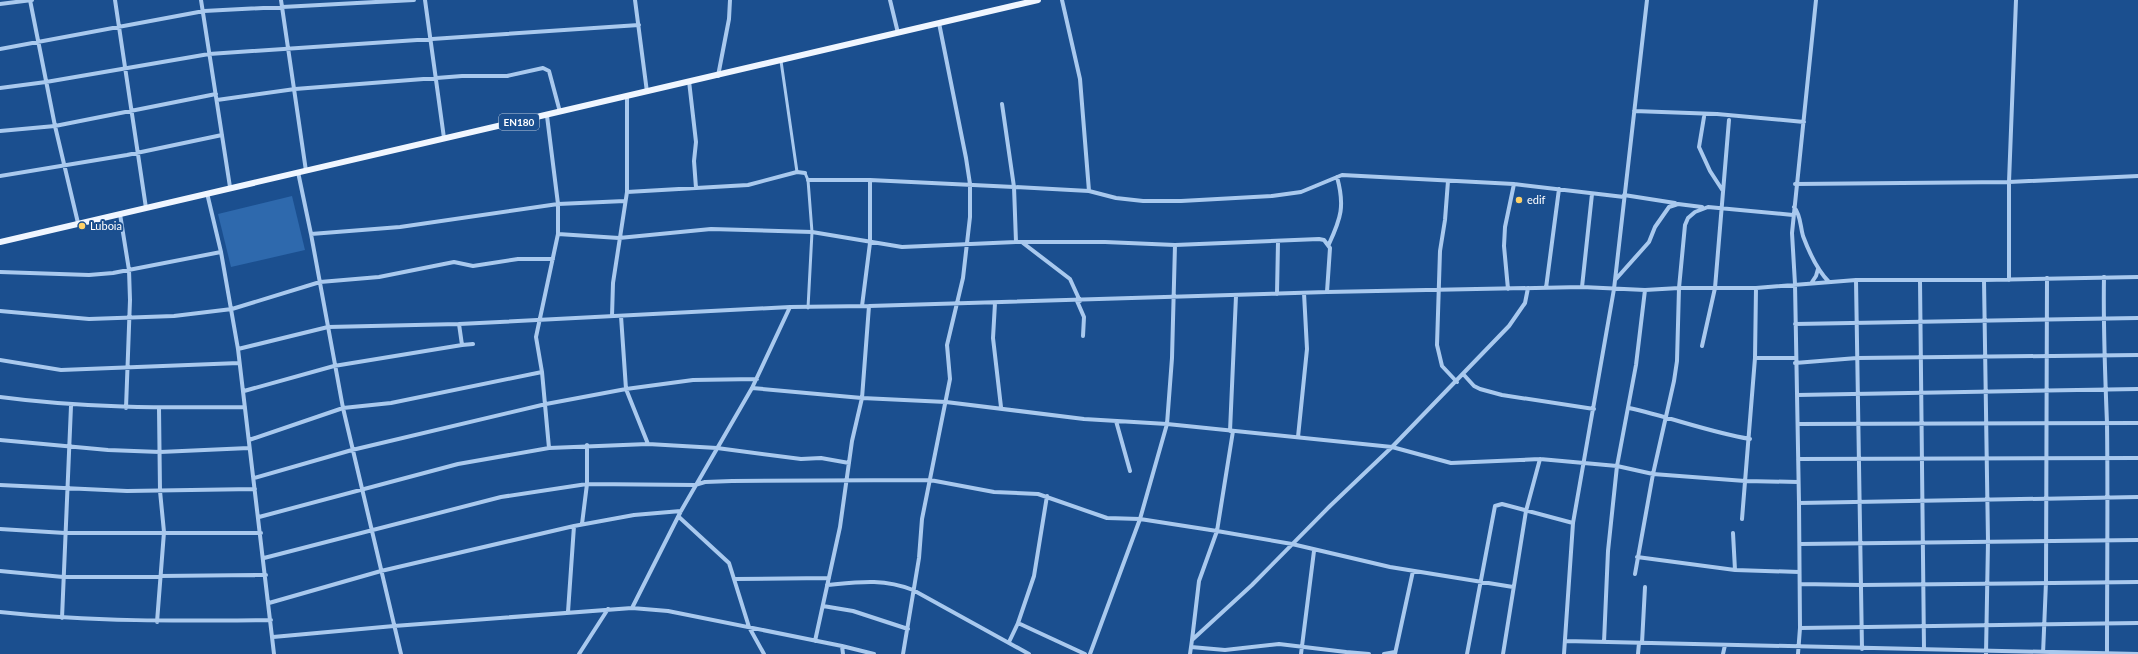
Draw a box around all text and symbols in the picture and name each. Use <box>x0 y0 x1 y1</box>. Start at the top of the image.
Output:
road number: EN180 <box>499 114 539 130</box>
place label: edif <box>1527 193 1546 206</box>
marker: edif <box>1514 195 1524 205</box>
place label: Luboia <box>90 219 122 232</box>
marker: Luboia <box>77 221 87 231</box>

